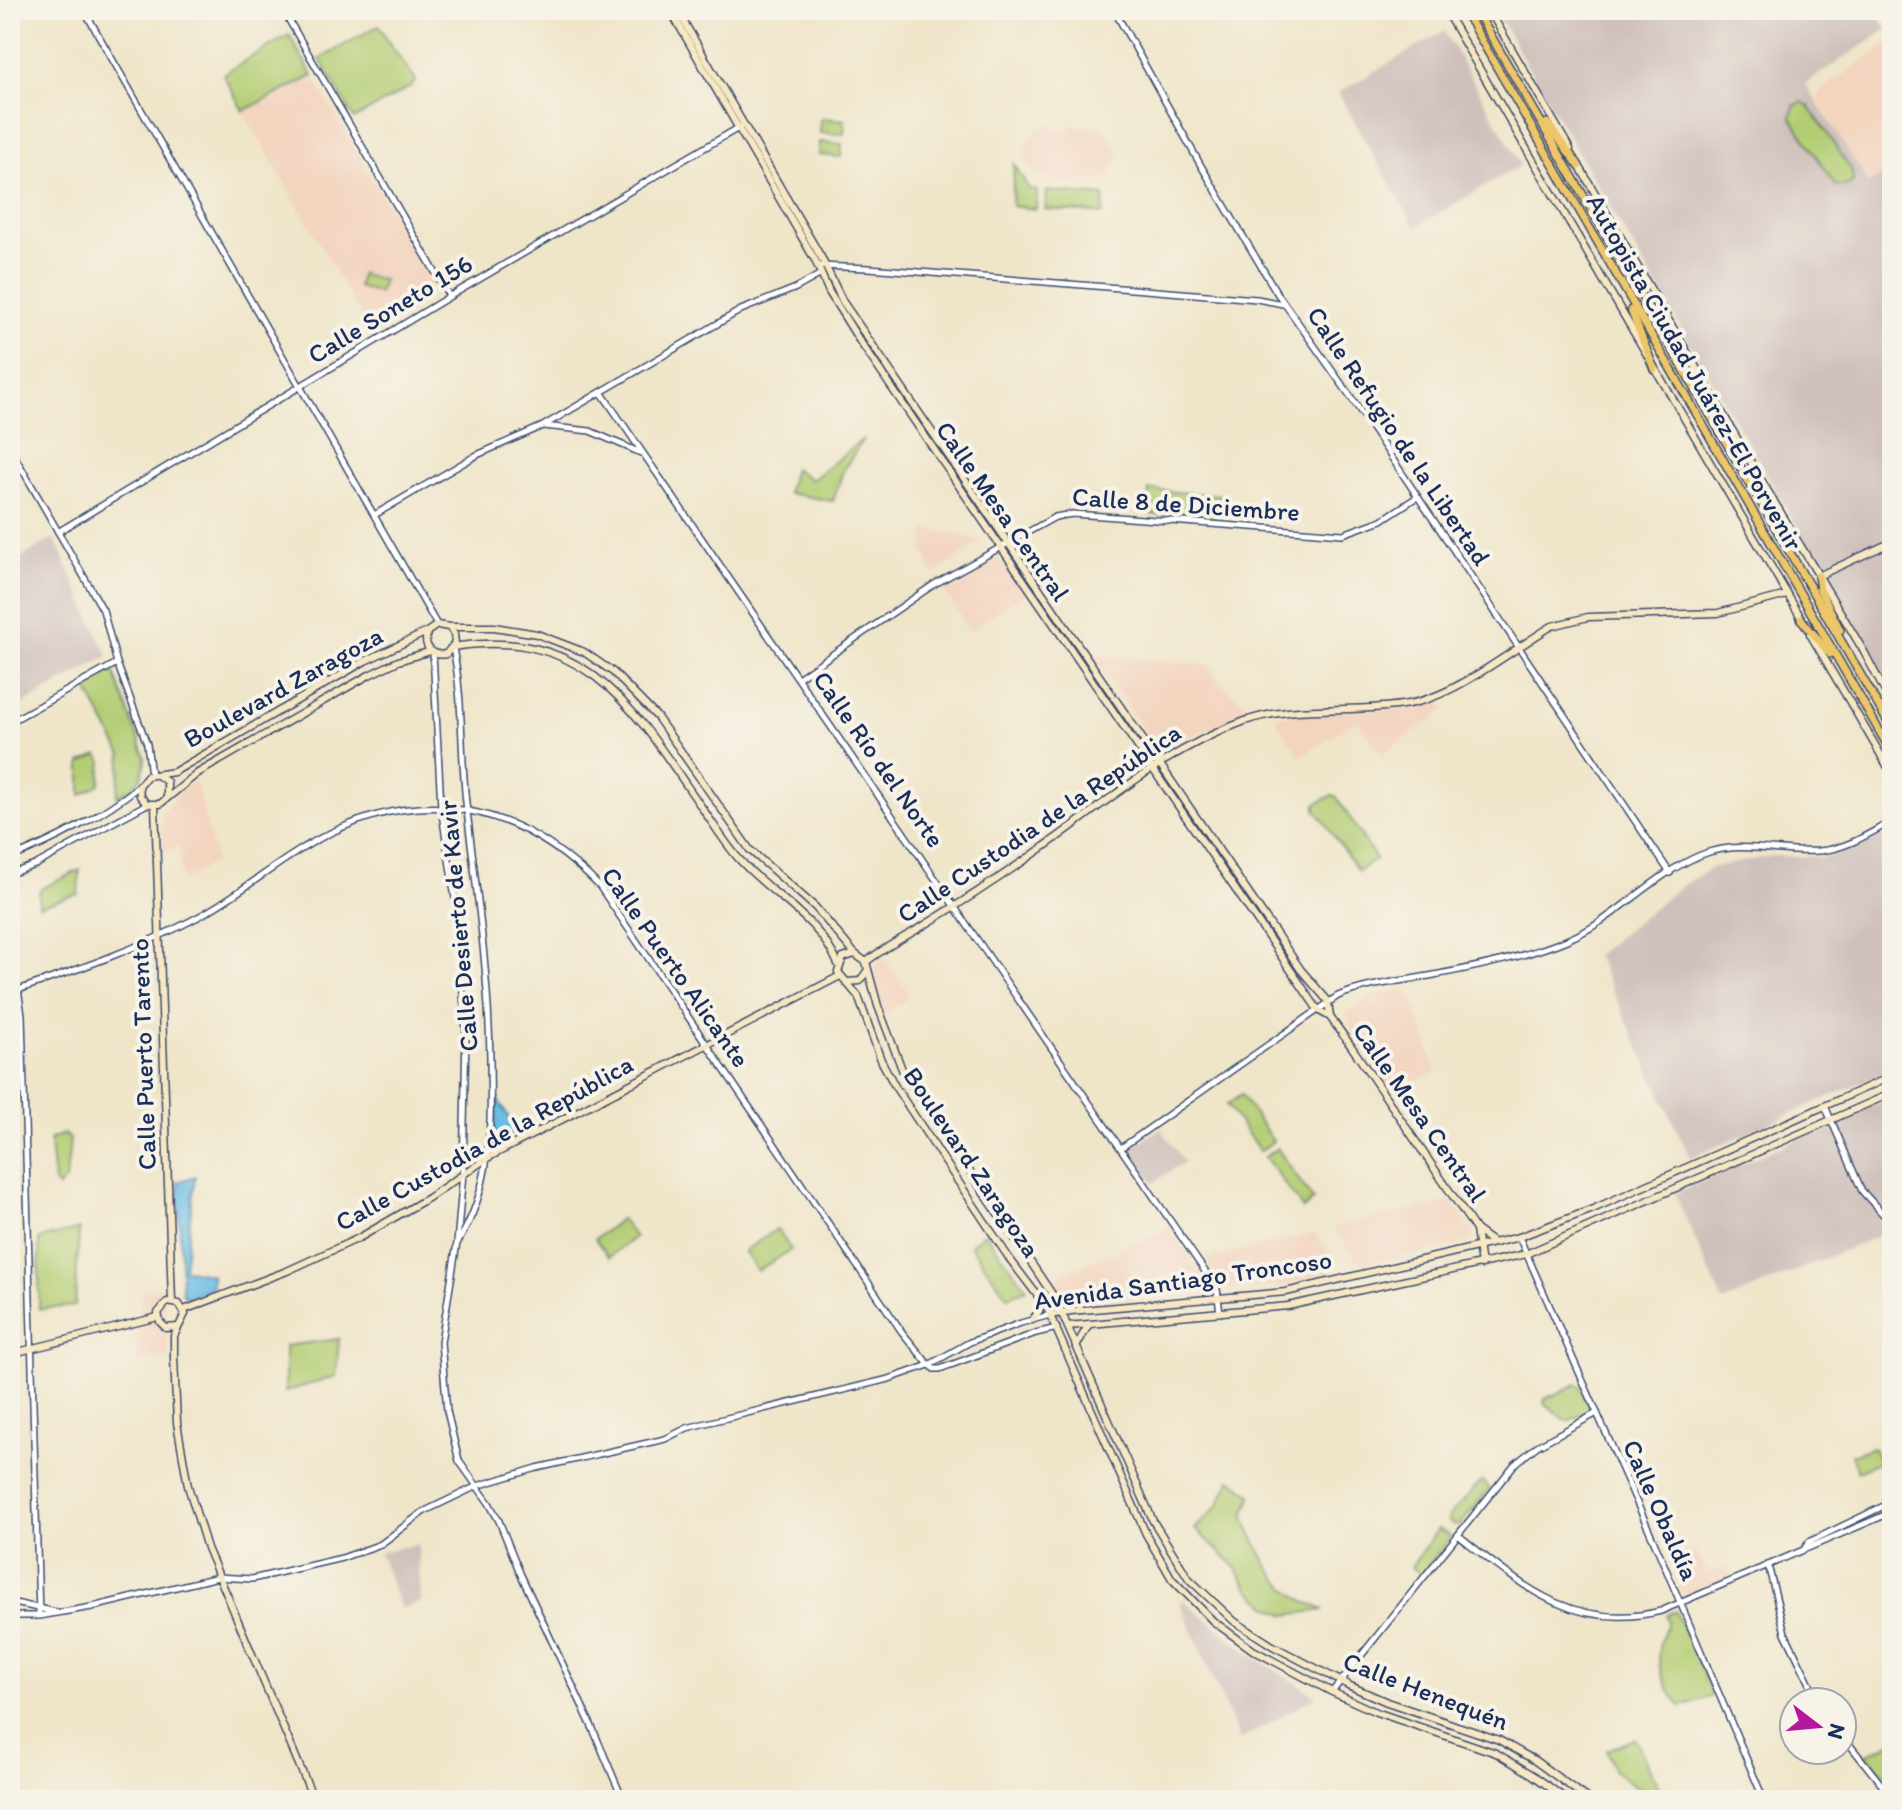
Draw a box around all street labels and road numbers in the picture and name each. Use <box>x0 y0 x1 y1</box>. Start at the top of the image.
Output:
street label: Autopista Ciudad Juárez-El Porvenir <box>1580 188 1811 556</box>
street label: Calle Soneto 156 <box>302 247 478 371</box>
street label: Calle Refugio de la Libertad <box>1300 300 1498 572</box>
street label: Calle Mesa Central <box>929 415 1077 607</box>
street label: Calle 8 de Diciembre <box>1071 480 1301 528</box>
street label: Boulevard Zaragoza <box>178 619 388 755</box>
street label: Calle Río del Norte <box>806 665 952 853</box>
street label: Calle Custodia de la República <box>891 716 1187 930</box>
street label: Calle Desierto de Kavir <box>431 799 485 1053</box>
street label: Calle Puerto Alicante <box>595 861 757 1073</box>
street label: Calle Puerto Tarento <box>123 937 163 1171</box>
street label: Calle Mesa Central <box>1346 1016 1494 1208</box>
street label: Calle Custodia de la República <box>330 1048 638 1238</box>
street label: Boulevard Zaragoza <box>897 1061 1048 1263</box>
street label: Avenida Santiago Troncoso <box>1032 1243 1334 1317</box>
street label: Calle Obaldía <box>1616 1435 1706 1586</box>
street label: Calle Henequén <box>1339 1645 1513 1737</box>

